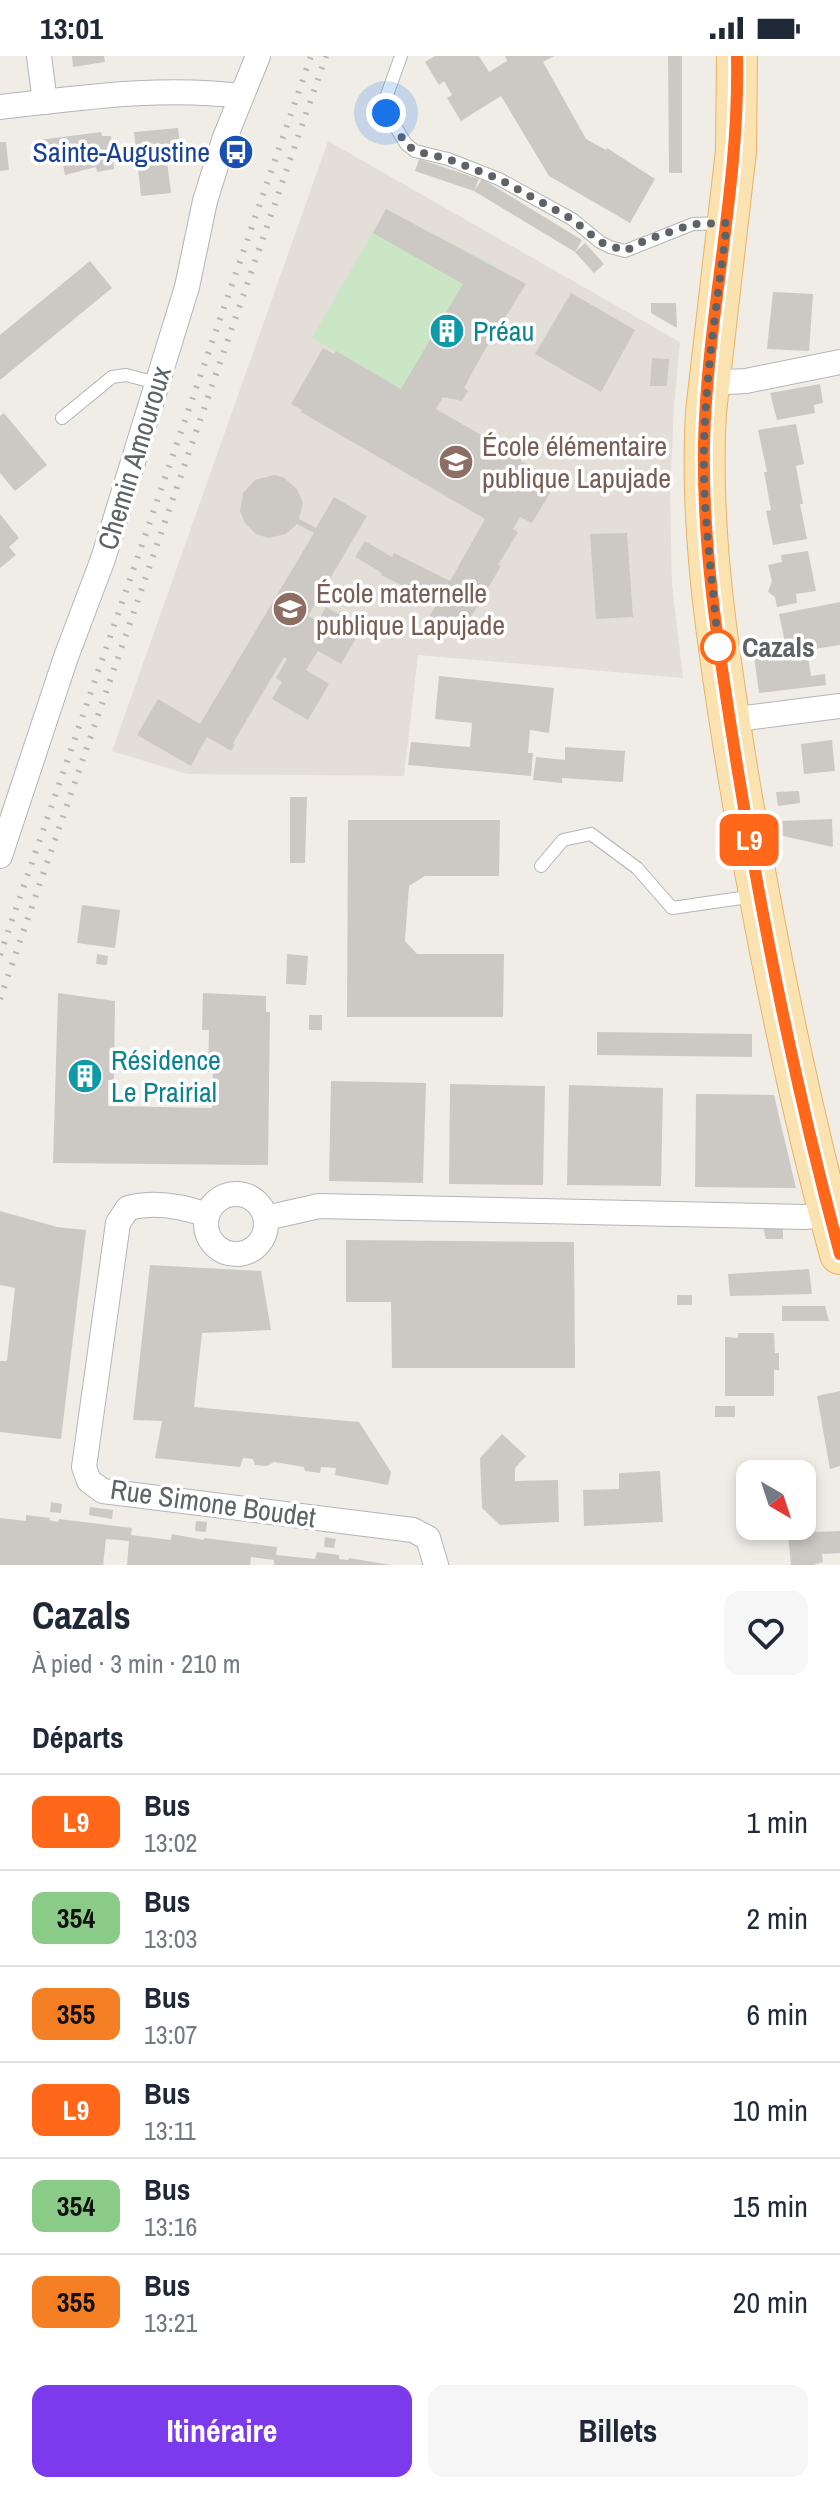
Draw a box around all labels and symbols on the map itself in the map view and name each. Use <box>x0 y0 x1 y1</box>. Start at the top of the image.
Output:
your location <box>366 93 406 133</box>
place label: Sainte-Augustine <box>33 133 210 171</box>
bus stop icon: Sainte-Augustine <box>217 133 255 171</box>
building icon: Préau <box>428 312 466 350</box>
place label: Préau <box>473 312 534 350</box>
street label: Chemin Amouroux <box>88 361 180 554</box>
place label: École élémentaire publique Lapujade <box>482 427 671 497</box>
school or university icon: École élémentaire publique Lapujade <box>437 443 475 481</box>
place label: École maternelle publique Lapujade <box>316 574 505 644</box>
school or university icon: École maternelle publique Lapujade <box>271 590 309 628</box>
place label: Cazals <box>742 628 815 666</box>
marker: Cazals <box>701 630 735 664</box>
line badge: L9 <box>713 814 785 866</box>
place label: Résidence Le Prairial <box>111 1041 221 1111</box>
building icon: Résidence Le Prairial <box>66 1057 104 1095</box>
north arrow <box>736 1460 816 1540</box>
street label: Rue Simone Boudet <box>108 1470 318 1536</box>

